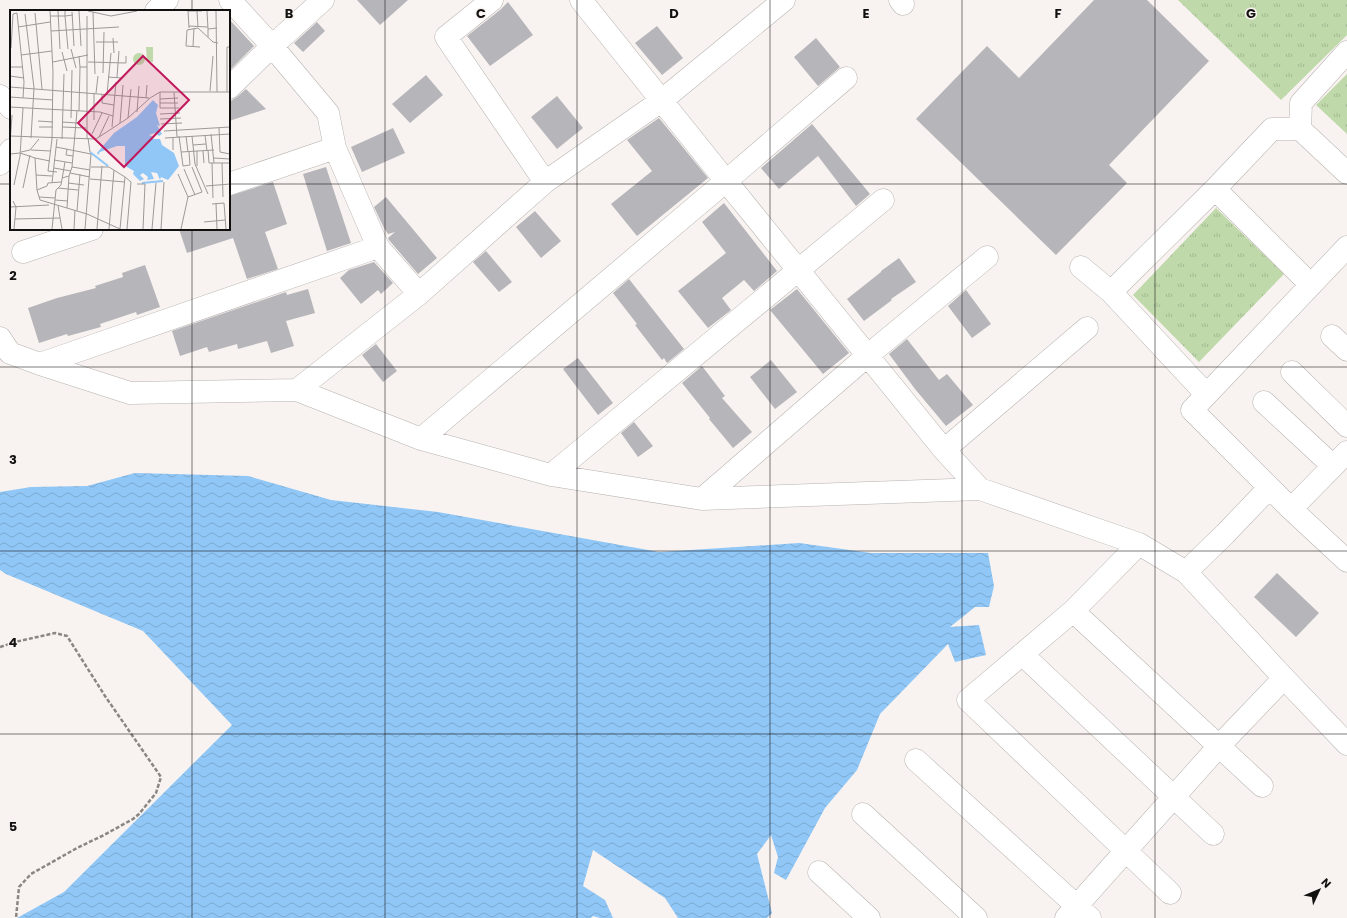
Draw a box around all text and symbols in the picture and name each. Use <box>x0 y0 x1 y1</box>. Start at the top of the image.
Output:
text: B <box>285 4 294 23</box>
text: C <box>476 4 486 23</box>
text: D <box>669 4 679 23</box>
text: E <box>862 4 870 23</box>
text: F <box>1054 4 1062 23</box>
text: G <box>1246 4 1256 23</box>
inset map <box>10 10 230 230</box>
text: 2 <box>9 266 17 285</box>
text: 3 <box>9 450 17 469</box>
text: 4 <box>9 633 18 652</box>
text: 5 <box>9 817 17 836</box>
north arrow <box>1299 870 1339 910</box>
text: N <box>1318 875 1335 892</box>

